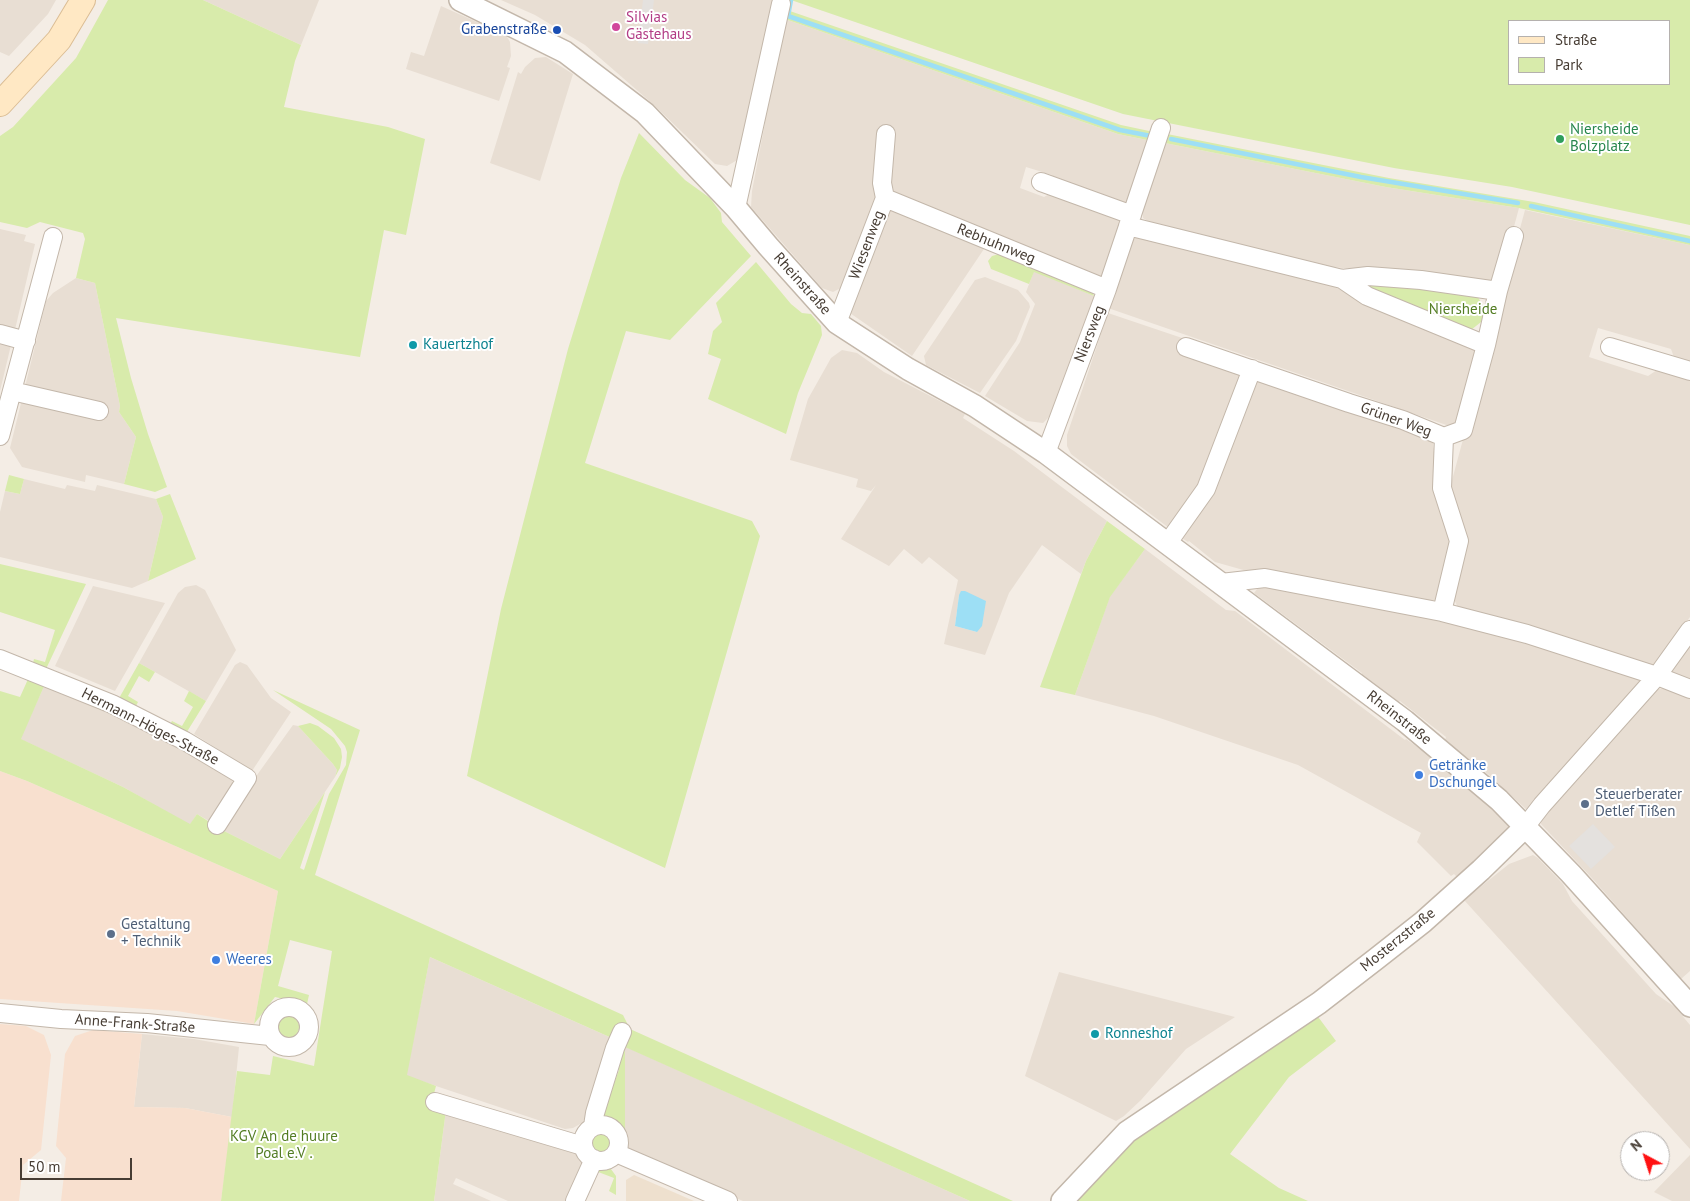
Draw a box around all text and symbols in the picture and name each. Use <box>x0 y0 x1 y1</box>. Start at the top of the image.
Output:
place label: Silvias Gästehaus <box>626 9 692 44</box>
legend <box>1508 20 1670 85</box>
place label: Grabenstraße <box>461 21 547 39</box>
marker: Silvias Gästehaus <box>610 21 622 33</box>
marker: Grabenstraße <box>551 24 563 36</box>
text: Straße <box>1555 30 1597 49</box>
text: Park <box>1555 55 1583 74</box>
place label: Niersheide Bolzplatz <box>1570 121 1639 156</box>
marker: Niersheide Bolzplatz <box>1554 133 1566 145</box>
street label: Wiesenweg <box>846 208 888 282</box>
street label: Rebhuhnweg <box>954 220 1038 268</box>
street label: Rheinstraße <box>769 249 835 319</box>
park label: Niersheide <box>1429 301 1497 319</box>
street label: Niersweg <box>1071 303 1109 365</box>
place label: Kauertzhof <box>423 336 493 354</box>
marker: Kauertzhof <box>407 339 419 351</box>
street label: Grüner Weg <box>1358 399 1434 441</box>
street label: Hermann-Höges-Straße <box>78 685 222 769</box>
street label: Rheinstraße <box>1363 687 1435 749</box>
place label: Getränke Dschungel <box>1429 757 1496 792</box>
marker: Getränke Dschungel <box>1413 769 1425 781</box>
place label: Steuerberater Detlef Tißen <box>1595 786 1682 821</box>
marker: Steuerberater Detlef Tißen <box>1579 798 1591 810</box>
street label: Mosterzstraße <box>1357 904 1439 976</box>
place label: Gestaltung + Technik <box>121 916 190 951</box>
marker: Gestaltung + Technik <box>105 928 117 940</box>
place label: Weeres <box>226 951 272 969</box>
marker: Weeres <box>210 954 222 966</box>
street label: Anne-Frank-Straße <box>74 1011 196 1037</box>
place label: Ronneshof <box>1105 1025 1172 1043</box>
marker: Ronneshof <box>1089 1028 1101 1040</box>
park label: KGV An de huure Poal e.V . <box>230 1128 338 1163</box>
north arrow <box>1620 1131 1670 1181</box>
text: N <box>1627 1135 1645 1155</box>
scale bar <box>22 1148 135 1180</box>
text: 50 m <box>28 1157 61 1176</box>

